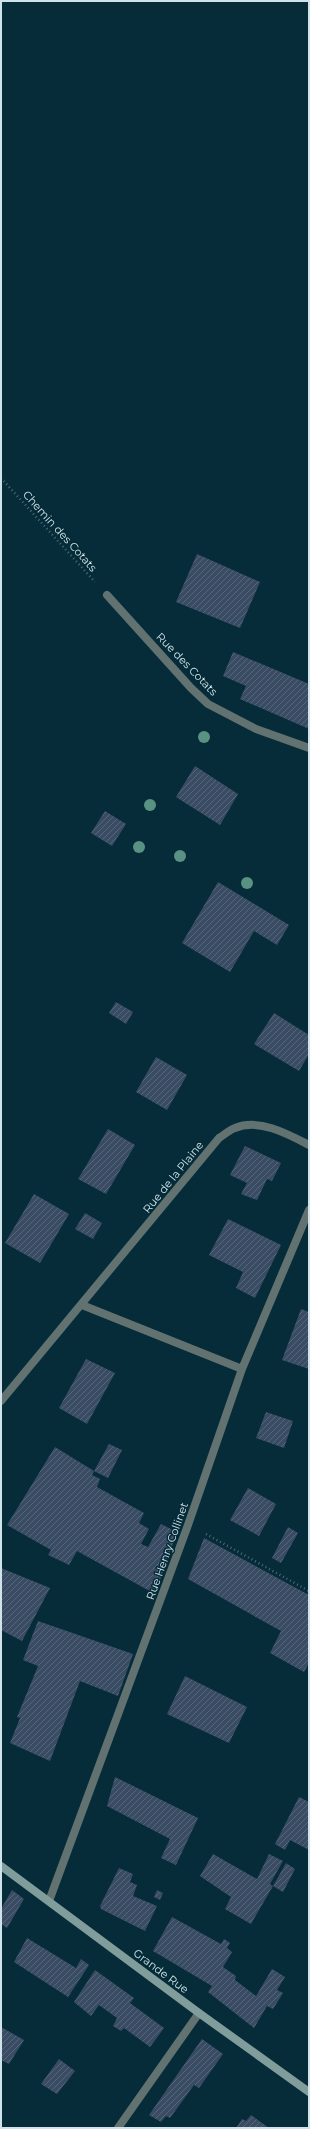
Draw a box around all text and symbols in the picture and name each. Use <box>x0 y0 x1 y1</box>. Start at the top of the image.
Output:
street label: Chemin des Cotats <box>20 488 100 575</box>
street label: Rue des Cotats <box>153 630 221 699</box>
street label: Rue de la Plaine <box>140 1138 207 1216</box>
street label: Rue Henry Collinet <box>143 1500 191 1602</box>
street label: Grande Rue <box>131 1946 192 1996</box>

